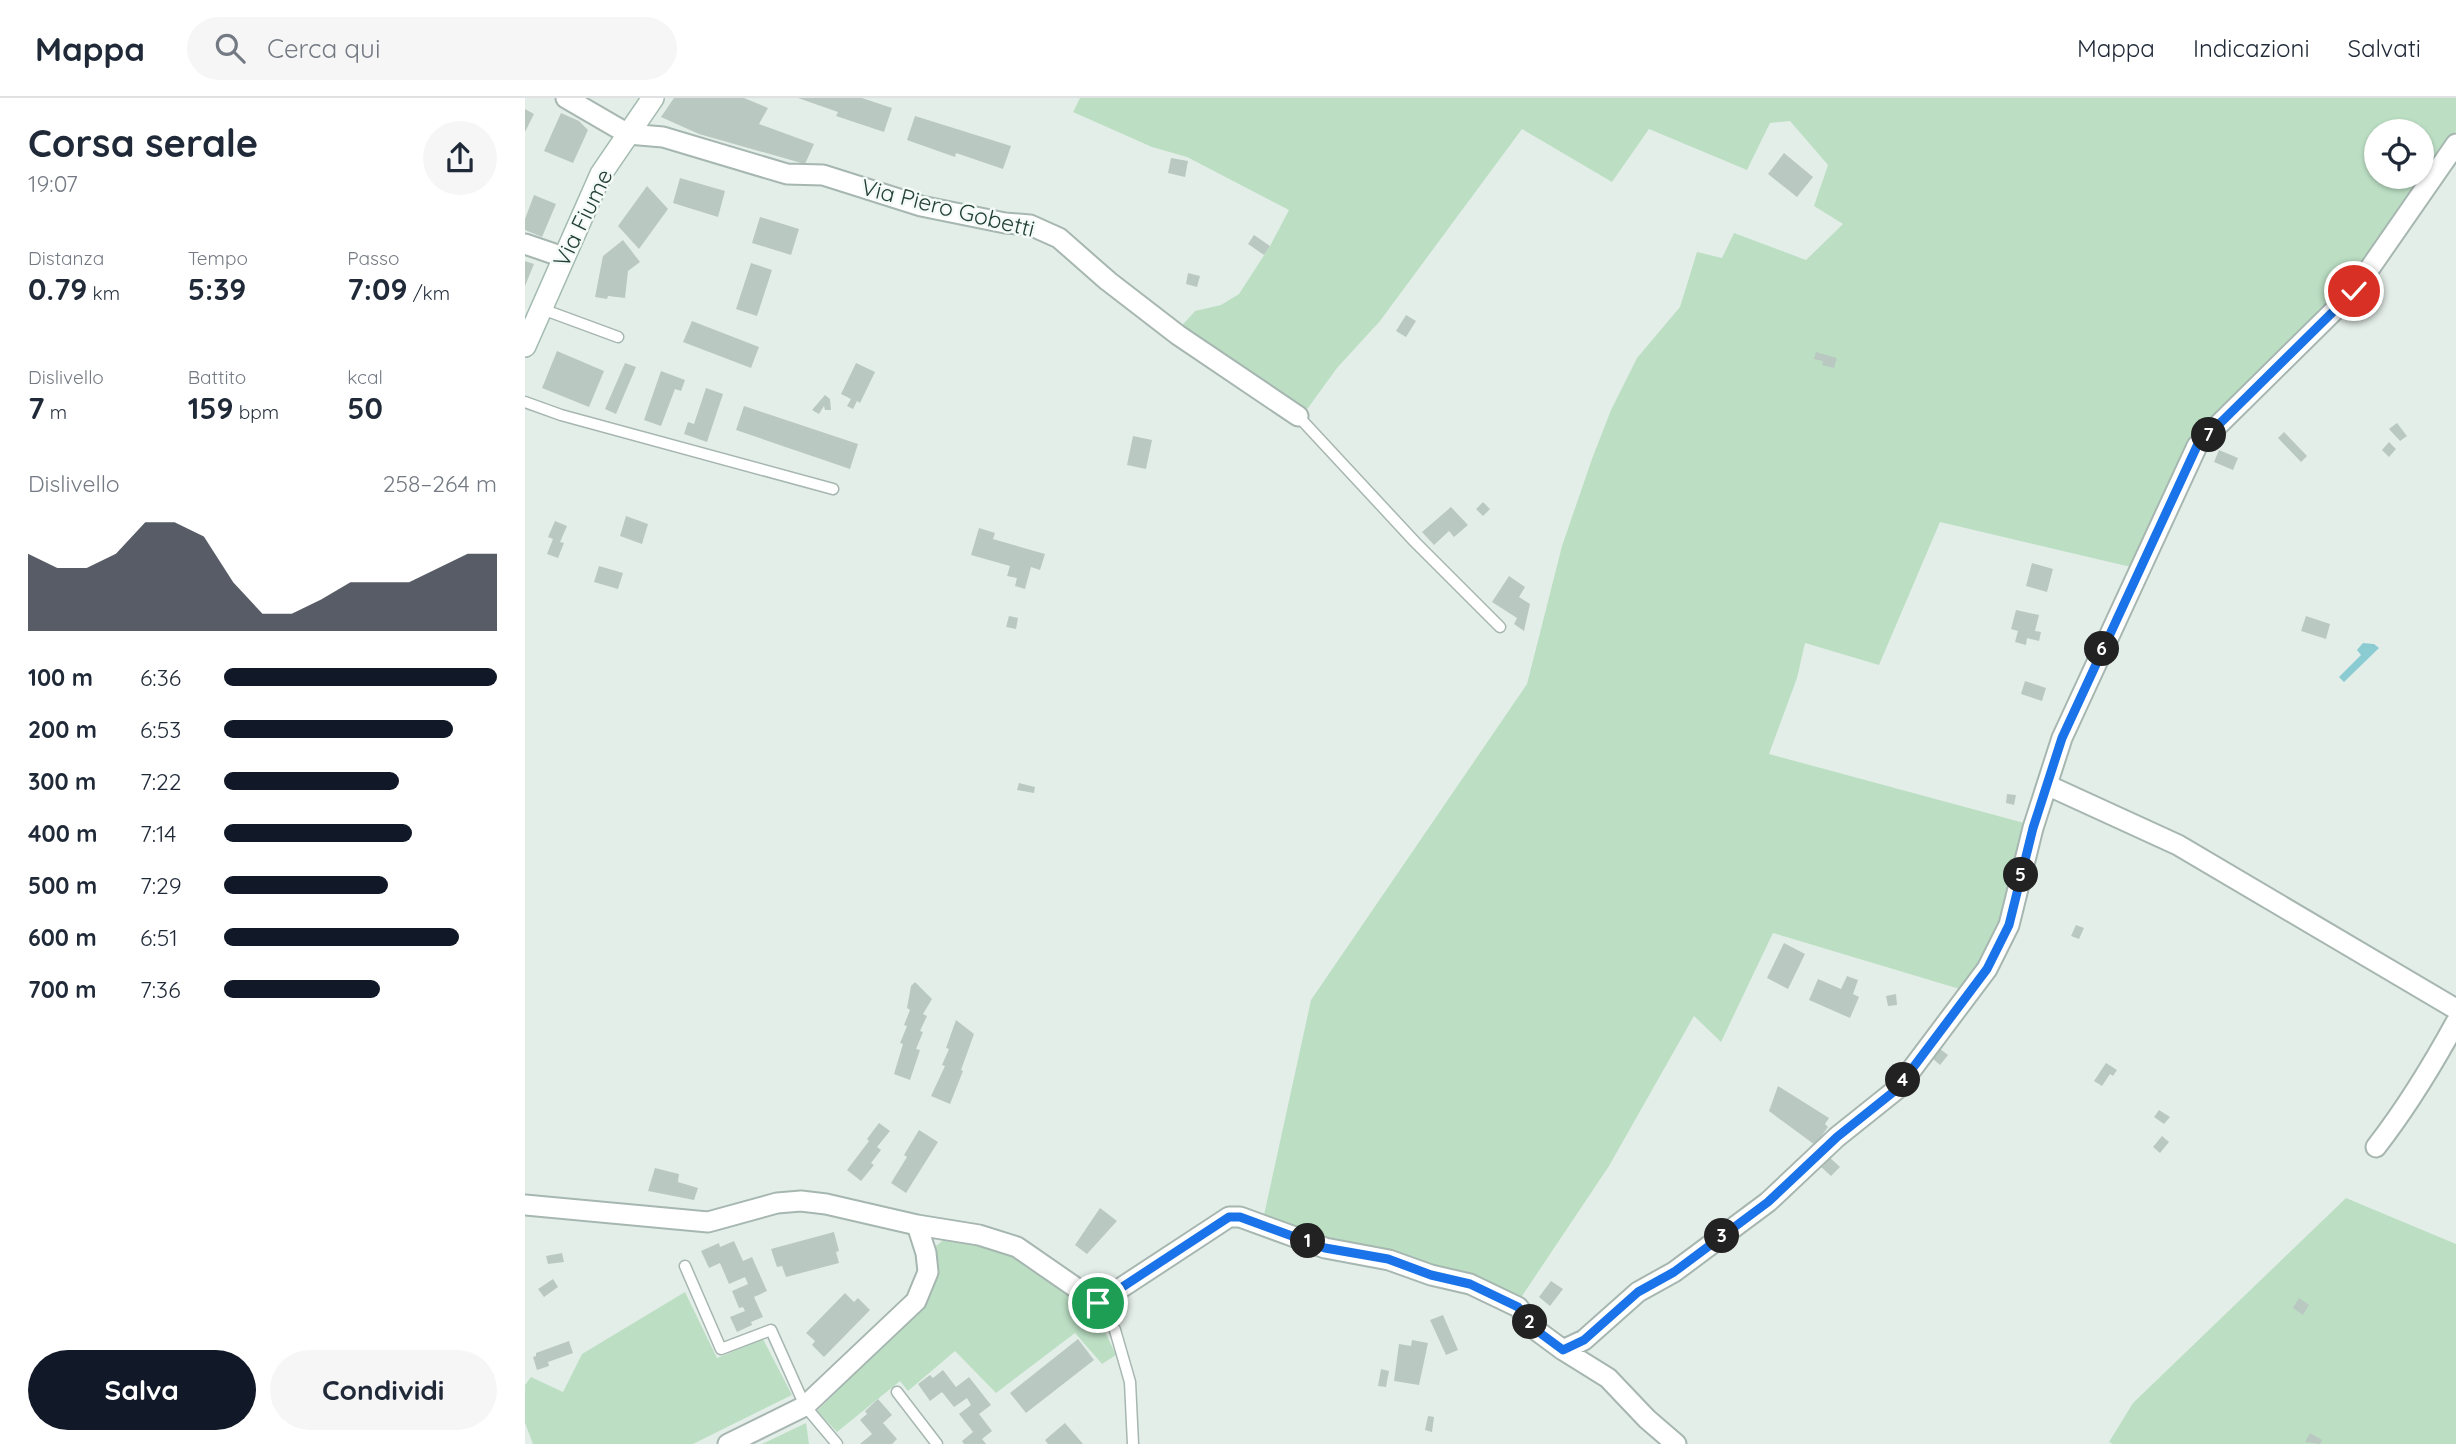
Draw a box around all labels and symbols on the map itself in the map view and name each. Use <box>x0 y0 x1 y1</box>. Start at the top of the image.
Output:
street label: Via Fiume <box>546 164 619 272</box>
street label: Via Piero Gobetti <box>858 172 1038 243</box>
pin <box>2324 261 2384 321</box>
pin: 7 <box>2191 418 2227 452</box>
pin: 6 <box>2085 632 2119 666</box>
pin: 5 <box>2003 858 2039 892</box>
pin: 4 <box>1885 1062 1921 1098</box>
pin: 3 <box>1705 1218 1739 1254</box>
pin: 1 <box>1291 1224 1325 1258</box>
pin <box>1068 1273 1128 1333</box>
pin: 2 <box>1513 1304 1548 1340</box>

